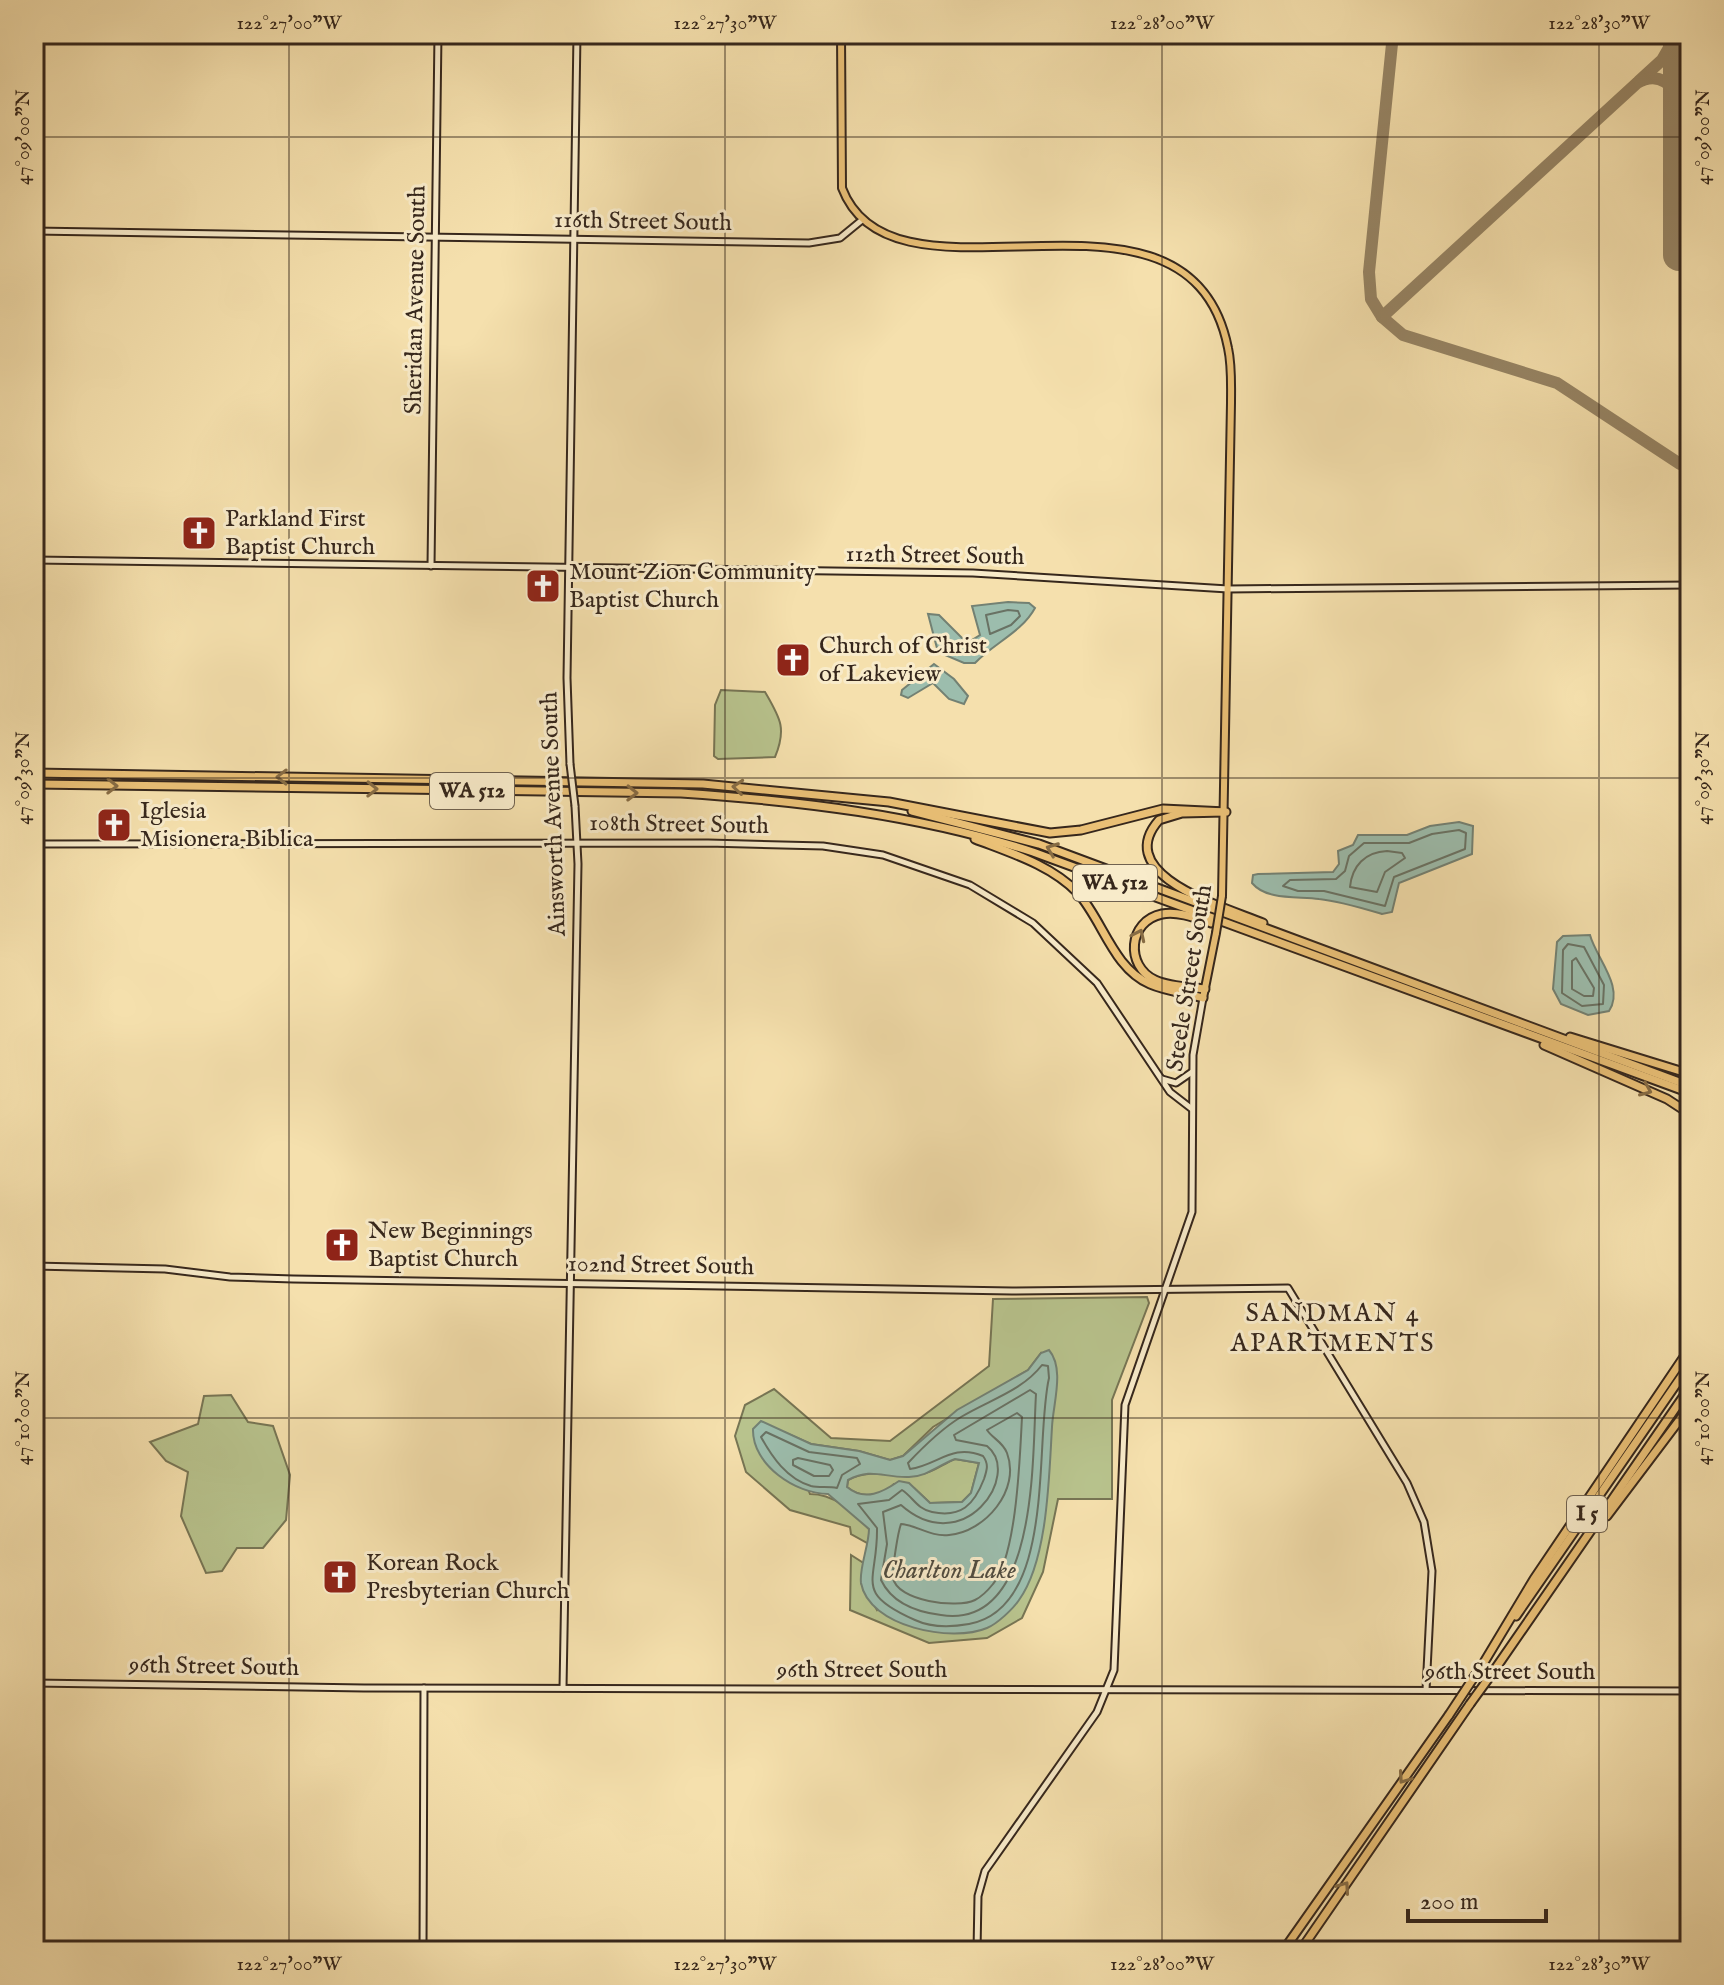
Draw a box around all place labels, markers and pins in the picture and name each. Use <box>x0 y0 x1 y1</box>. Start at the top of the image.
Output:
place label: Parkland First Baptist Church <box>225 504 375 563</box>
church icon: Parkland First Baptist Church <box>180 514 218 552</box>
place label: Mount Zion Community Baptist Church <box>569 557 816 616</box>
church icon: Mount Zion Community Baptist Church <box>524 567 562 605</box>
place label: Church of Christ of Lakeview <box>819 631 987 690</box>
church icon: Church of Christ of Lakeview <box>774 641 812 679</box>
place label: Iglesia Misionera Biblica <box>140 796 314 855</box>
church icon: Iglesia Misionera Biblica <box>95 806 133 844</box>
place label: New Beginnings Baptist Church <box>368 1216 533 1275</box>
church icon: New Beginnings Baptist Church <box>323 1226 361 1264</box>
place label: Korean Rock Presbyterian Church <box>366 1548 570 1607</box>
church icon: Korean Rock Presbyterian Church <box>321 1558 359 1596</box>

